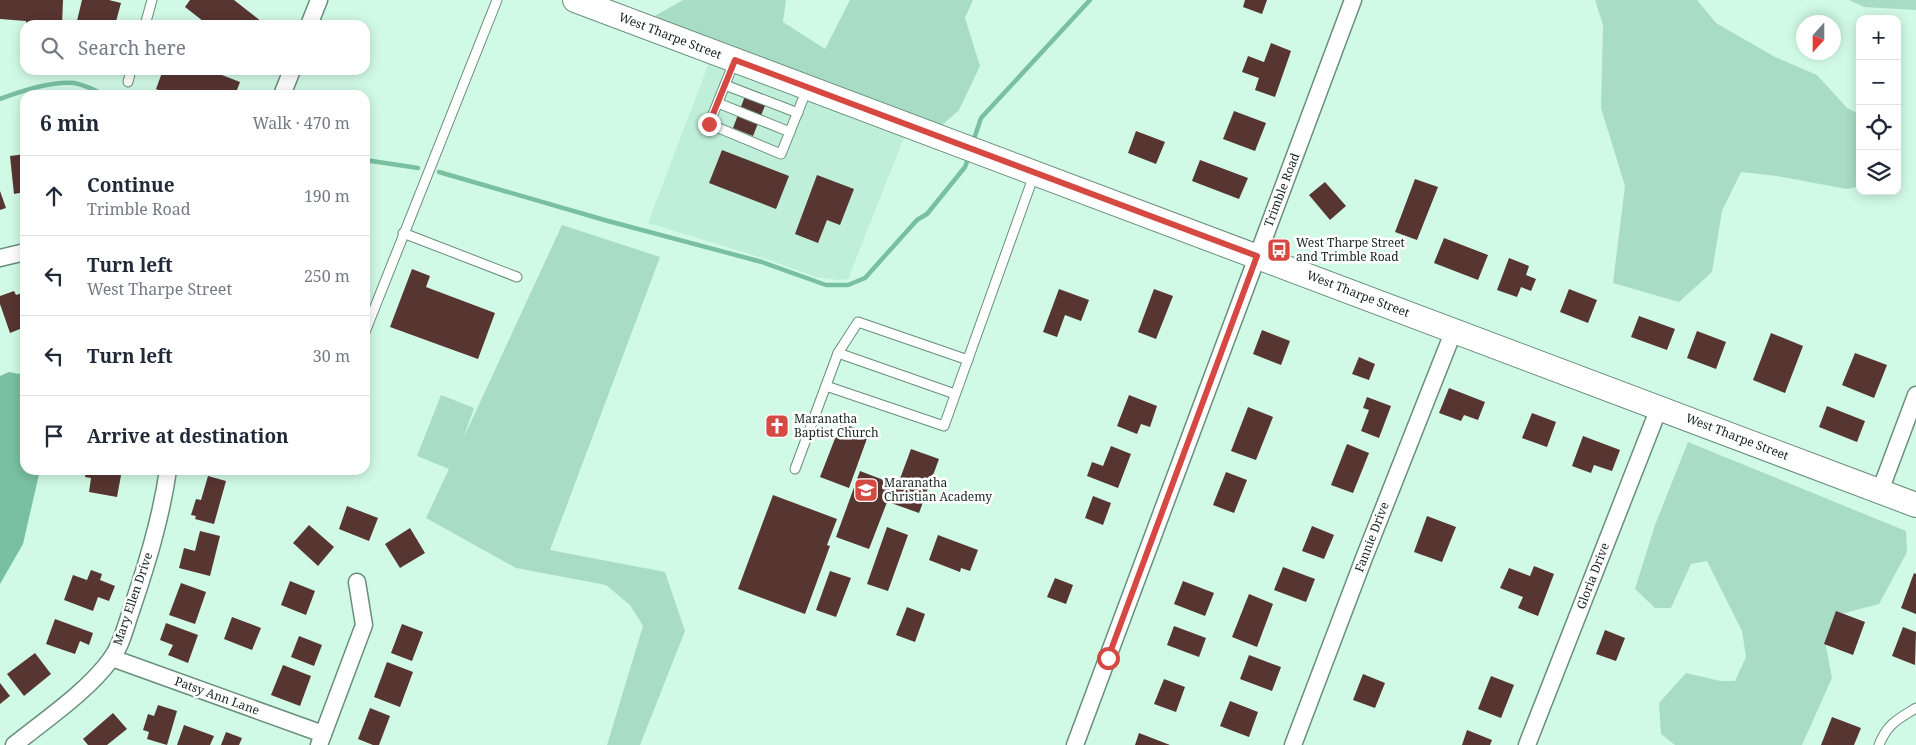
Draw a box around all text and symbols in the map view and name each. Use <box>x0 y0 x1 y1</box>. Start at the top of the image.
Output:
street label: West Tharpe Street <box>616 8 724 63</box>
north arrow <box>1796 15 1841 60</box>
map controls <box>1856 15 1901 195</box>
button: + <box>1856 15 1901 60</box>
search box <box>20 20 370 75</box>
icon: search <box>38 34 66 62</box>
text: Search here <box>78 35 186 61</box>
button: − <box>1856 60 1901 105</box>
button: locate <box>1856 105 1901 150</box>
text: 6 min <box>40 109 99 137</box>
text: Walk · 470 m <box>253 112 350 134</box>
route end <box>698 113 721 136</box>
street label: Trimble Road <box>1260 150 1304 229</box>
button: layers <box>1856 150 1901 195</box>
text: Continue <box>87 172 175 198</box>
icon: ahead <box>40 182 68 210</box>
text: 190 m <box>304 185 350 207</box>
text: Trimble Road <box>87 198 191 220</box>
place label: West Tharpe Street and Trimble Road <box>1296 234 1405 265</box>
bus stop icon: West Tharpe Street and Trimble Road <box>1266 237 1292 263</box>
text: Turn left <box>87 252 173 278</box>
icon: left <box>40 262 68 290</box>
text: 250 m <box>304 265 350 287</box>
street label: West Tharpe Street <box>1304 266 1412 321</box>
text: West Tharpe Street <box>87 278 232 300</box>
icon: left <box>40 342 68 370</box>
text: Turn left <box>87 343 173 369</box>
text: 30 m <box>313 345 350 367</box>
street label: West Tharpe Street <box>1683 409 1791 464</box>
place label: Maranatha Baptist Church <box>794 410 879 441</box>
church icon: Maranatha Baptist Church <box>764 413 790 439</box>
icon: arrive <box>40 422 68 450</box>
text: Arrive at destination <box>87 423 289 449</box>
place label: Maranatha Christian Academy <box>884 474 992 505</box>
school or university icon: Maranatha Christian Academy <box>853 477 879 503</box>
street label: Fannie Drive <box>1350 499 1393 574</box>
street label: Gloria Drive <box>1572 540 1613 612</box>
street label: Mary Ellen Drive <box>109 550 156 648</box>
route start <box>1097 647 1120 670</box>
street label: Patsy Ann Lane <box>172 672 262 719</box>

